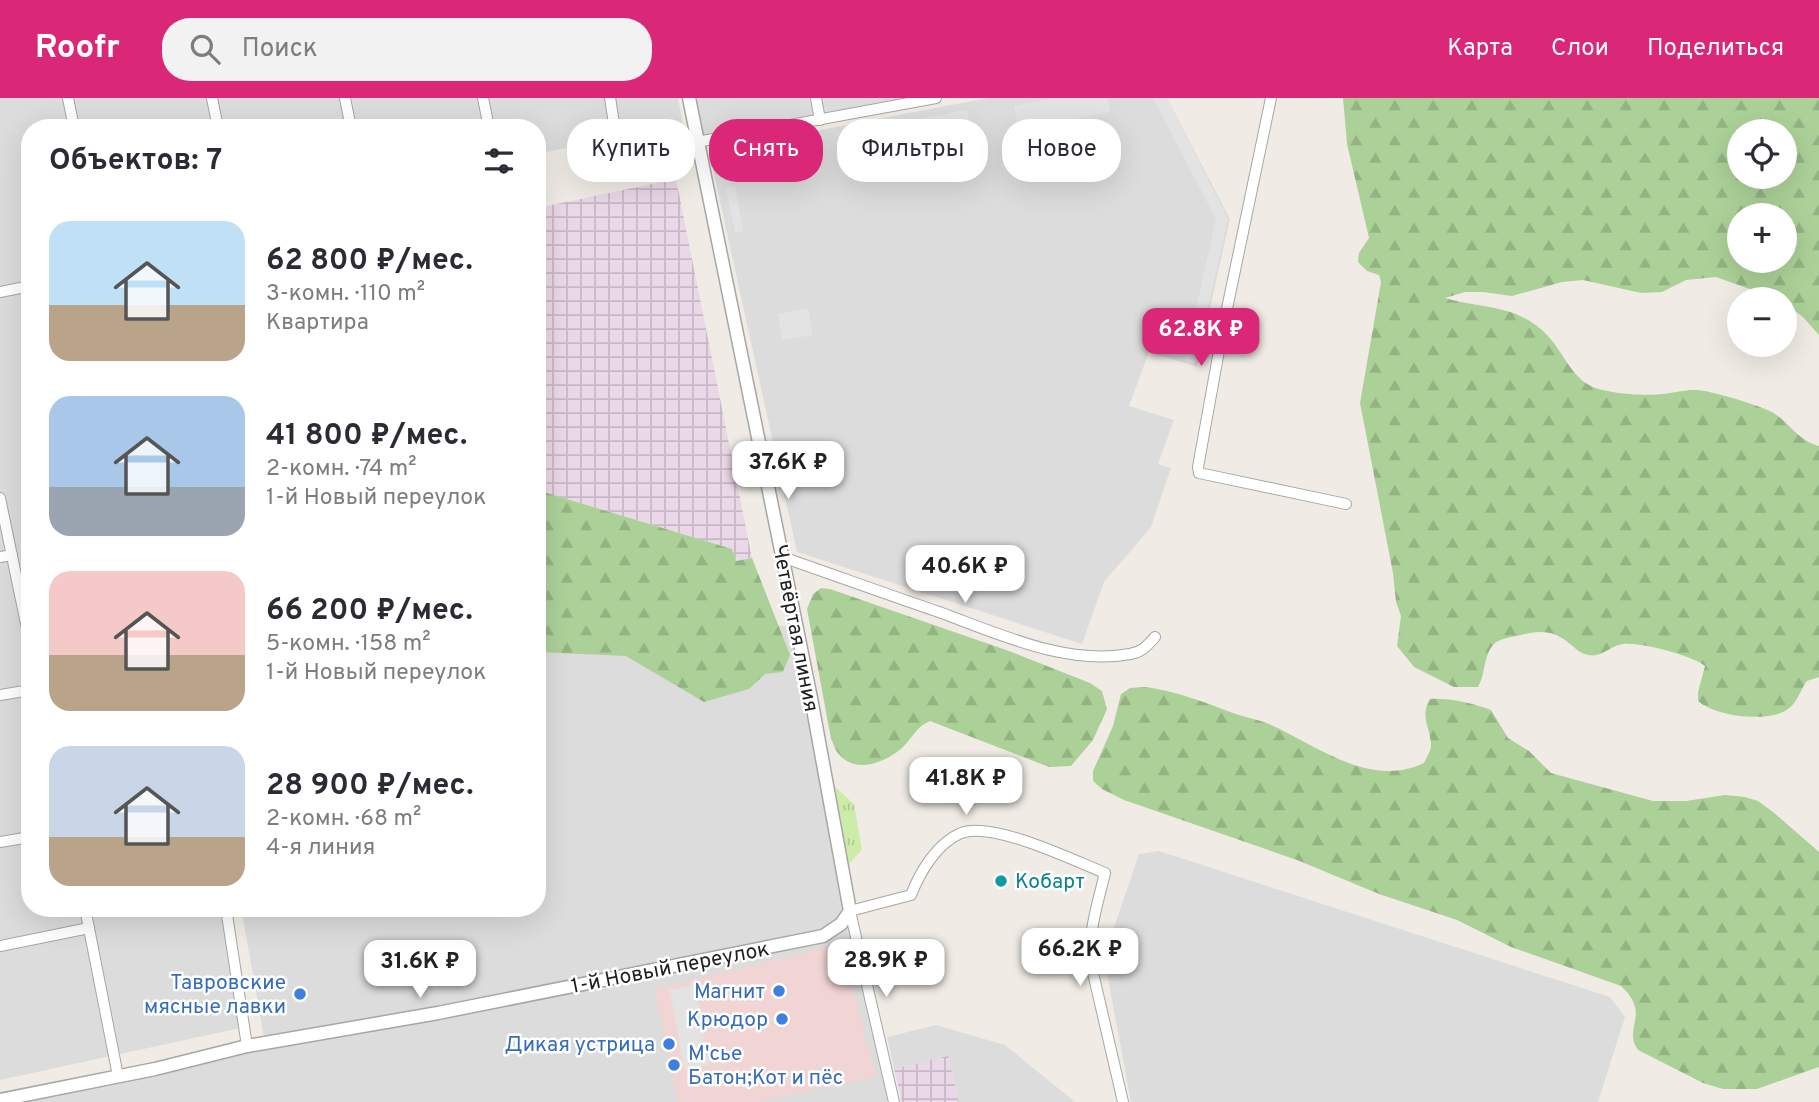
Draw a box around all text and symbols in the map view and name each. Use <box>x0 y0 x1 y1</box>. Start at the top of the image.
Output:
search box <box>162 18 652 81</box>
text: Roofr <box>35 28 120 70</box>
icon: search <box>186 30 224 68</box>
text: Поиск <box>242 33 318 66</box>
text: Карта <box>1447 34 1513 64</box>
text: Слои <box>1551 34 1609 64</box>
text: Поделиться <box>1647 34 1784 64</box>
chip: Купить <box>567 119 695 182</box>
chip: Снять <box>709 119 823 182</box>
chip: Фильтры <box>837 119 988 182</box>
chip: Новое <box>1002 119 1121 182</box>
map controls <box>1727 119 1797 357</box>
button: locate <box>1727 119 1797 189</box>
icon: filters <box>480 142 518 180</box>
text: Объектов: 7 <box>49 143 222 180</box>
button: + <box>1727 203 1797 273</box>
text: 62 800 ₽/мес. <box>266 243 473 280</box>
icon: home <box>105 249 189 333</box>
text: 3-комн. · 110 m² <box>266 280 425 309</box>
button: − <box>1727 287 1797 357</box>
pin: 62.8K ₽ <box>1136 308 1266 368</box>
text: Квартира <box>266 309 369 338</box>
text: 62.8K ₽ <box>1158 316 1244 345</box>
text: 41 800 ₽/мес. <box>266 418 467 455</box>
icon: home <box>105 424 189 508</box>
pin: 37.6K ₽ <box>723 442 853 501</box>
text: 37.6K ₽ <box>748 449 828 478</box>
text: 2-комн. · 74 m² <box>266 455 417 484</box>
text: 1-й Новый переулок <box>266 484 486 513</box>
street label: Четвёртая линия <box>765 542 824 714</box>
pin: 40.6K ₽ <box>900 546 1030 605</box>
text: 40.6K ₽ <box>922 553 1008 582</box>
text: 66 200 ₽/мес. <box>266 593 473 630</box>
icon: home <box>105 599 189 683</box>
text: 5-комн. · 158 m² <box>266 630 431 659</box>
text: 1-й Новый переулок <box>266 659 486 688</box>
pin: 41.8K ₽ <box>901 758 1031 817</box>
text: 41.8K ₽ <box>925 765 1007 794</box>
text: 28 900 ₽/мес. <box>266 768 473 805</box>
icon: home <box>105 774 189 858</box>
text: 2-комн. · 68 m² <box>266 805 421 834</box>
text: 4-я линия <box>266 834 375 863</box>
place label: Кобарт <box>1015 869 1085 896</box>
marker: Кобарт <box>993 873 1009 889</box>
pin: 66.2K ₽ <box>1015 928 1145 988</box>
street label: 1-й Новый переулок <box>569 936 772 1001</box>
text: 66.2K ₽ <box>1037 936 1123 965</box>
pin: 31.6K ₽ <box>355 940 485 1000</box>
pin: 28.9K ₽ <box>821 940 951 999</box>
text: 28.9K ₽ <box>844 947 928 976</box>
text: 31.6K ₽ <box>380 948 460 977</box>
place label: Тавровские мясные лавки <box>144 970 286 1021</box>
place label: Магнит <box>694 979 765 1006</box>
marker: Магнит <box>771 983 787 999</box>
marker: Тавровские мясные лавки <box>292 986 308 1002</box>
place label: Крюдор <box>687 1007 768 1034</box>
marker: Крюдор <box>774 1011 790 1027</box>
place label: Дикая устрица <box>505 1032 655 1059</box>
marker: Дикая устрица <box>661 1036 677 1052</box>
place label: М'сье Батон;Кот и пёс <box>688 1041 843 1092</box>
marker: М'сье Батон;Кот и пёс <box>666 1057 682 1073</box>

